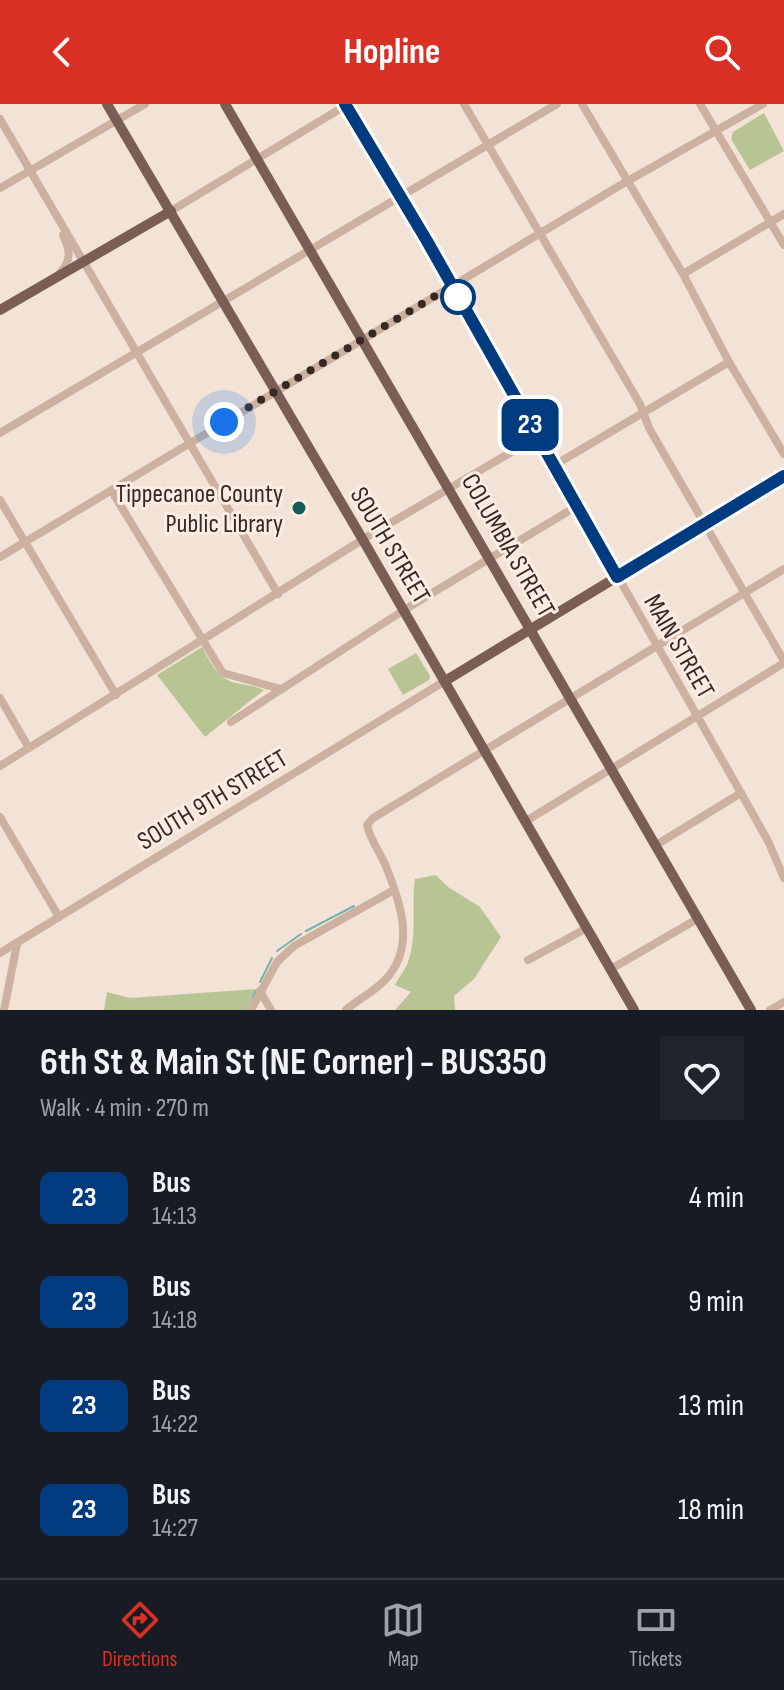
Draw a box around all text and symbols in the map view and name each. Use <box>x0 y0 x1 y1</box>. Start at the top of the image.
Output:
icon: back <box>40 30 84 74</box>
icon: search <box>700 30 744 74</box>
text: Hopline <box>344 31 440 74</box>
unlabelled marker <box>441 280 475 314</box>
line badge: 23 <box>494 399 566 451</box>
your location <box>204 402 244 442</box>
text: 23 <box>518 408 542 441</box>
street label: COLUMBIA STREET <box>454 469 561 623</box>
place label: Tippecanoe County Public Library <box>116 479 283 540</box>
street label: SOUTH STREET <box>343 482 437 610</box>
marker: Tippecanoe County Public Library <box>290 499 308 517</box>
street label: MAIN STREET <box>637 589 721 704</box>
street label: SOUTH 9TH STREET <box>132 743 293 857</box>
button: heart <box>660 1036 744 1120</box>
text: 6th St & Main St (NE Corner) - BUS350 <box>40 1040 547 1085</box>
text: Walk · 4 min · 270 m <box>40 1093 209 1124</box>
text: Bus <box>152 1165 191 1201</box>
text: 4 min <box>689 1180 744 1216</box>
text: 23 <box>72 1181 96 1214</box>
text: 14:13 <box>152 1201 197 1232</box>
text: Bus <box>152 1269 191 1305</box>
text: 9 min <box>688 1284 744 1320</box>
text: 23 <box>72 1285 96 1318</box>
text: 14:18 <box>152 1305 197 1336</box>
text: Bus <box>152 1373 191 1409</box>
text: 13 min <box>678 1388 744 1424</box>
text: 23 <box>72 1389 96 1422</box>
text: 14:22 <box>152 1409 198 1440</box>
text: Bus <box>152 1477 191 1513</box>
text: 18 min <box>678 1492 744 1528</box>
text: 23 <box>72 1493 96 1526</box>
text: 14:27 <box>152 1513 198 1544</box>
tab: Directions <box>102 1598 178 1673</box>
tab: Map <box>381 1598 425 1673</box>
tab: Tickets <box>629 1598 682 1673</box>

